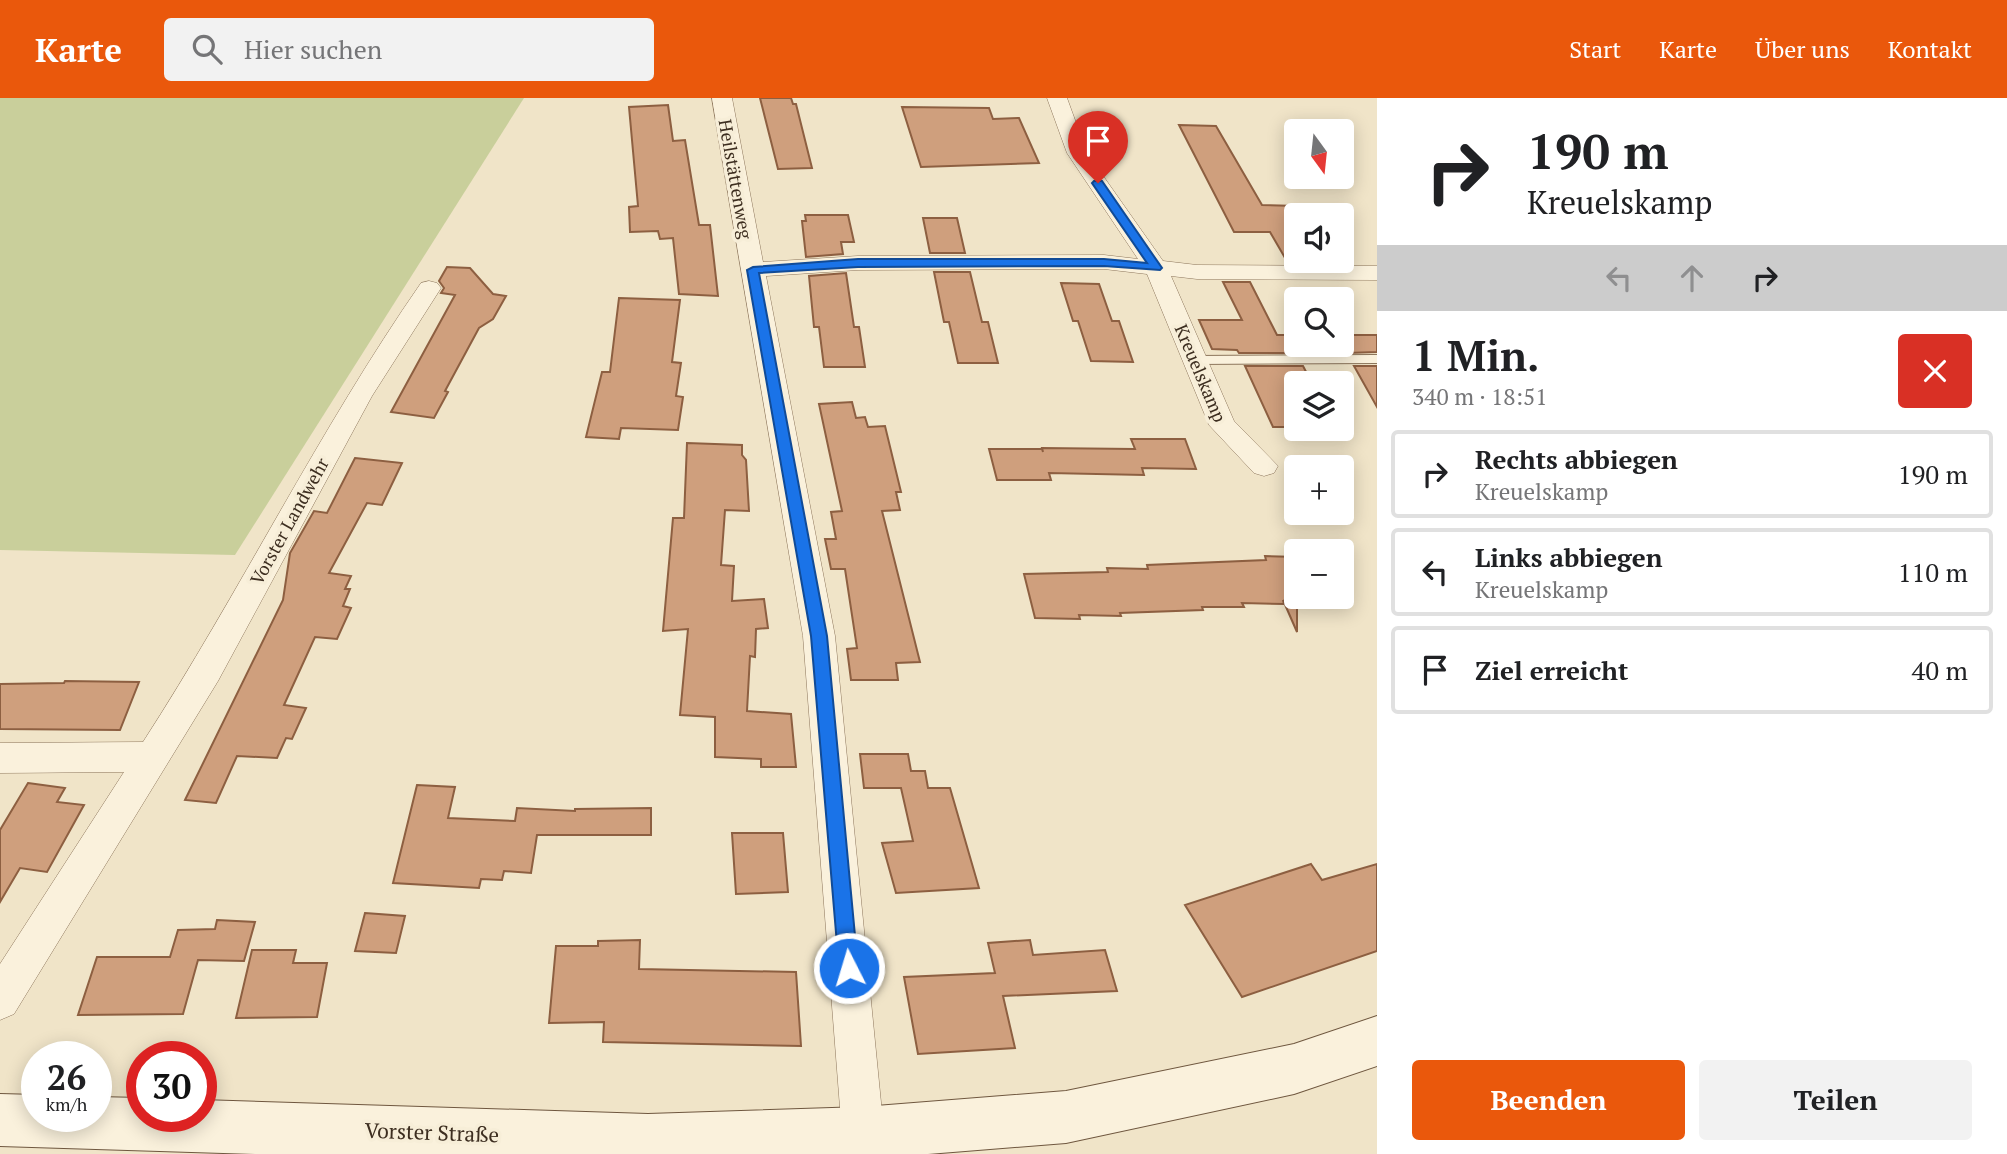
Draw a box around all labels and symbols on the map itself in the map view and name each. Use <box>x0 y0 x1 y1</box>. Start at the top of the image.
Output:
pin <box>1068 111 1128 183</box>
street label: Heilstättenweg <box>714 117 758 241</box>
north arrow <box>1284 119 1354 189</box>
street label: Kreuelskamp <box>1170 320 1232 426</box>
street label: Vorster Landwehr <box>244 453 334 589</box>
position arrow <box>812 931 886 1005</box>
speed limit sign: 30 <box>126 1041 217 1132</box>
street label: Vorster Straße <box>364 1116 500 1148</box>

